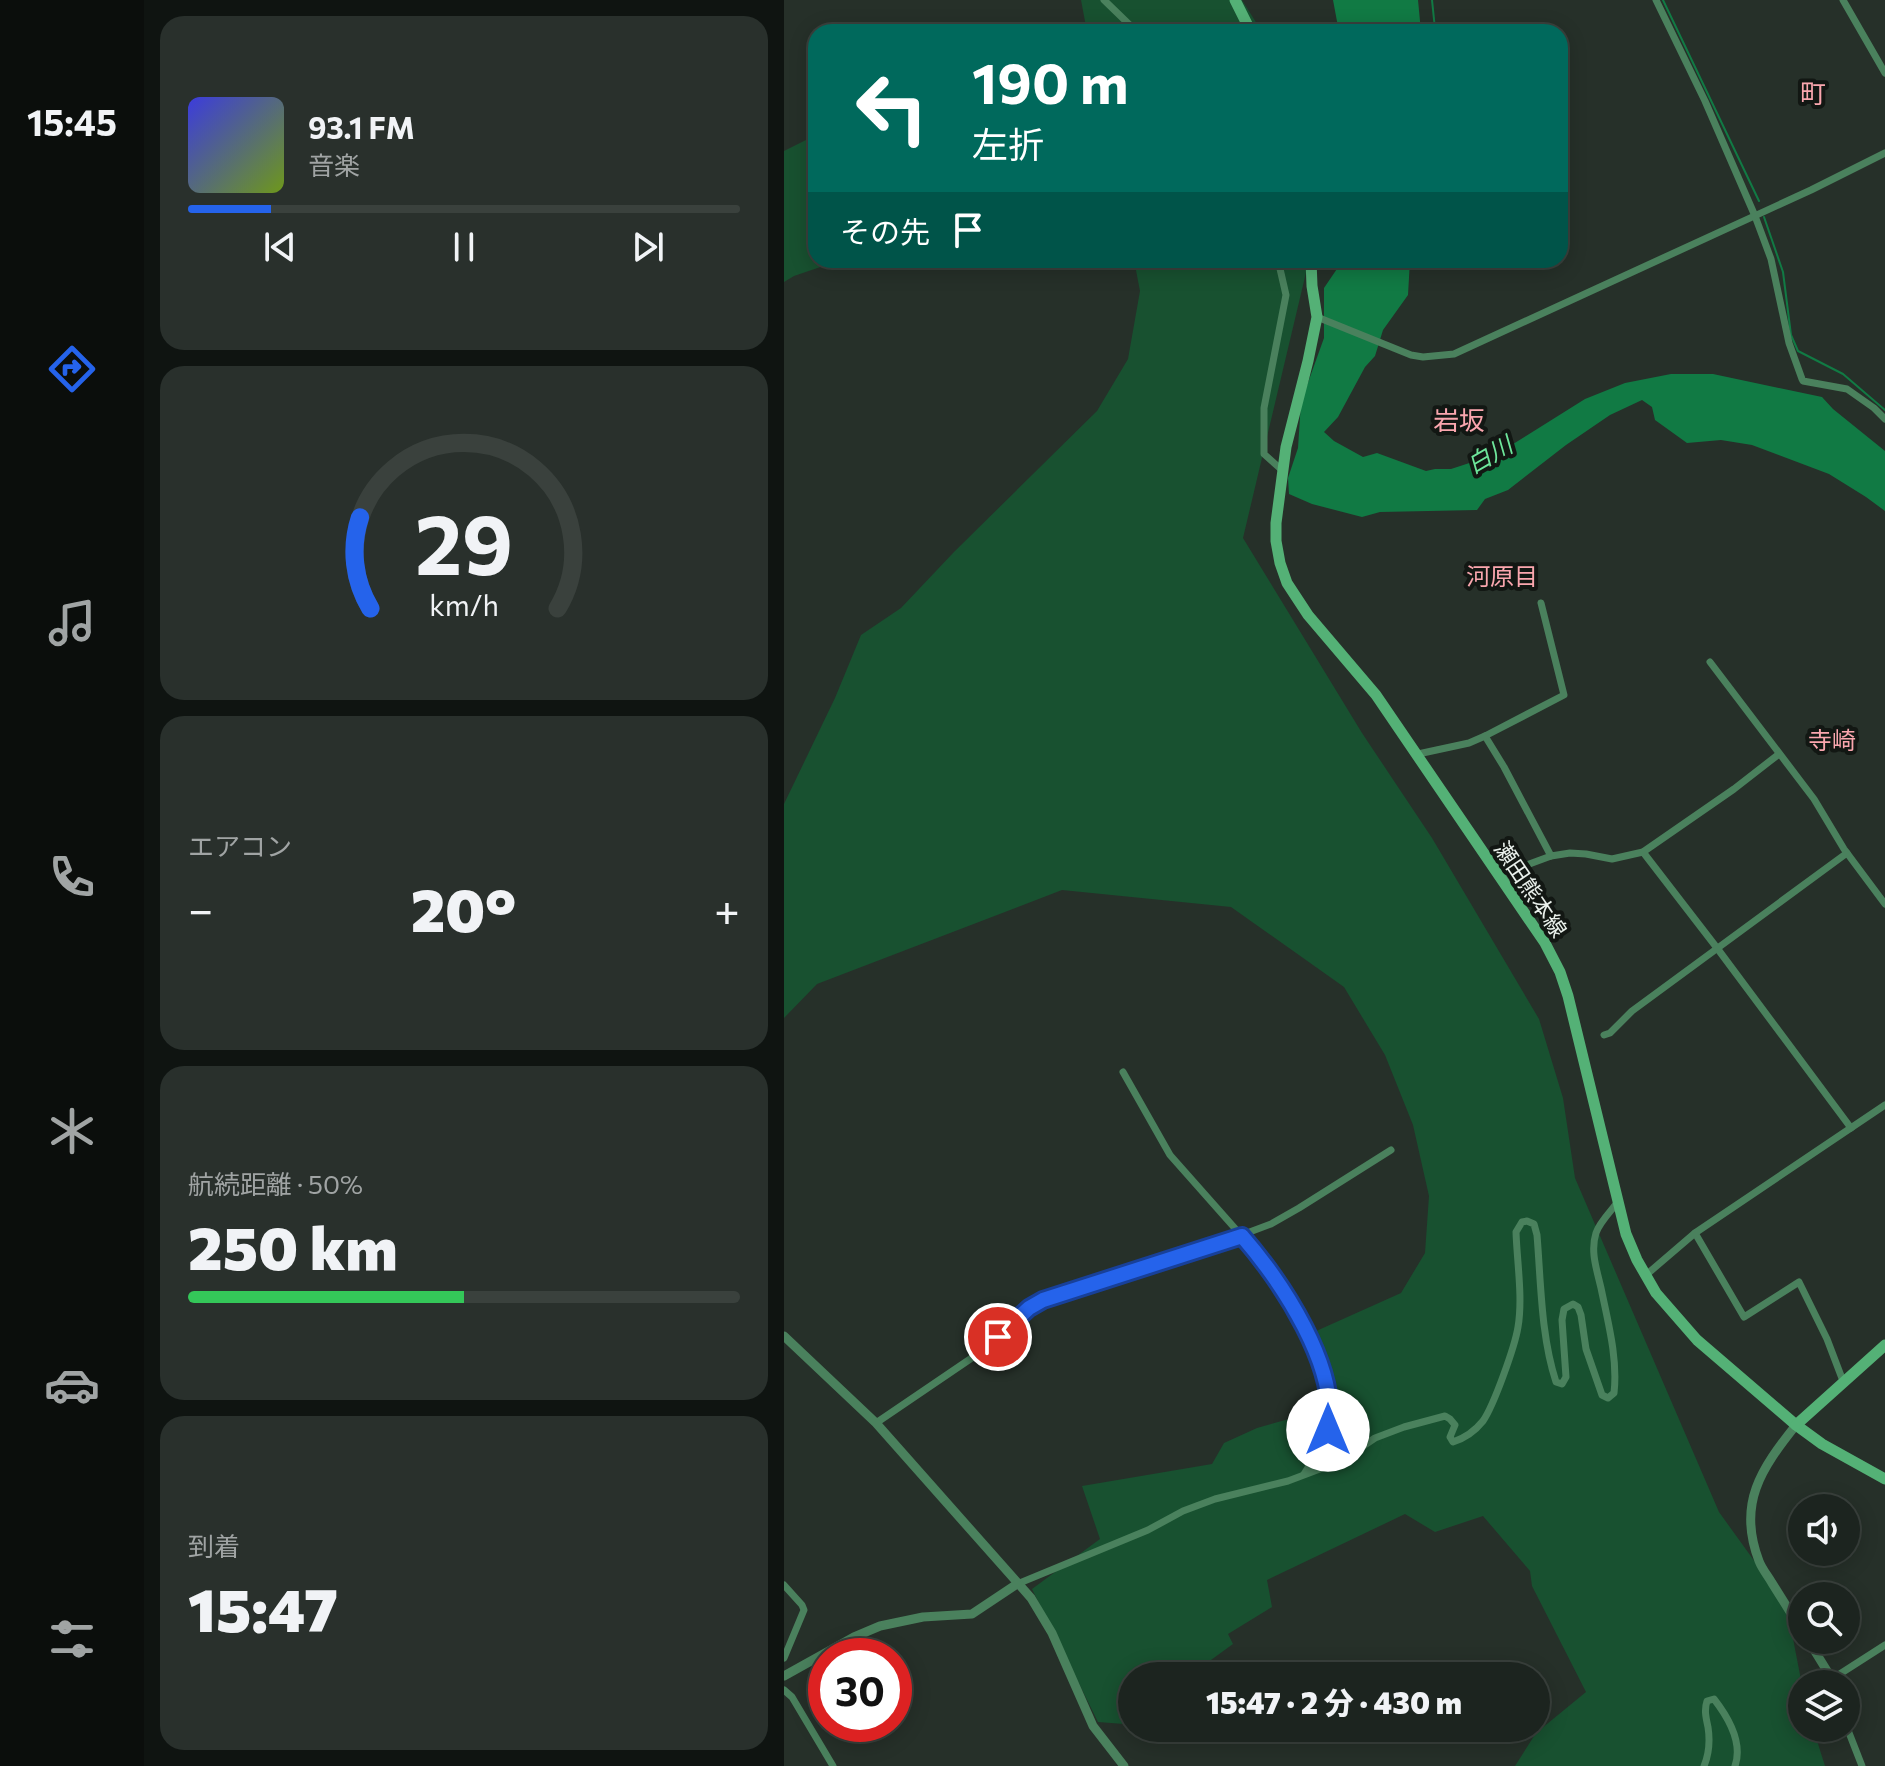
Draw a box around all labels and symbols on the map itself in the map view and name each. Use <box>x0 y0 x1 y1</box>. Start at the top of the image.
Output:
district label: 町 <box>1800 77 1826 108</box>
district label: 岩坂 <box>1433 404 1485 435</box>
water label: 白川 <box>1461 428 1520 479</box>
district label: 河原目 <box>1466 561 1538 590</box>
district label: 寺崎 <box>1808 725 1856 754</box>
street label: 瀬田熊本線 <box>1489 836 1573 942</box>
pin <box>964 1303 1032 1371</box>
position arrow <box>1286 1388 1370 1472</box>
speed limit sign: 30 <box>808 1638 912 1742</box>

